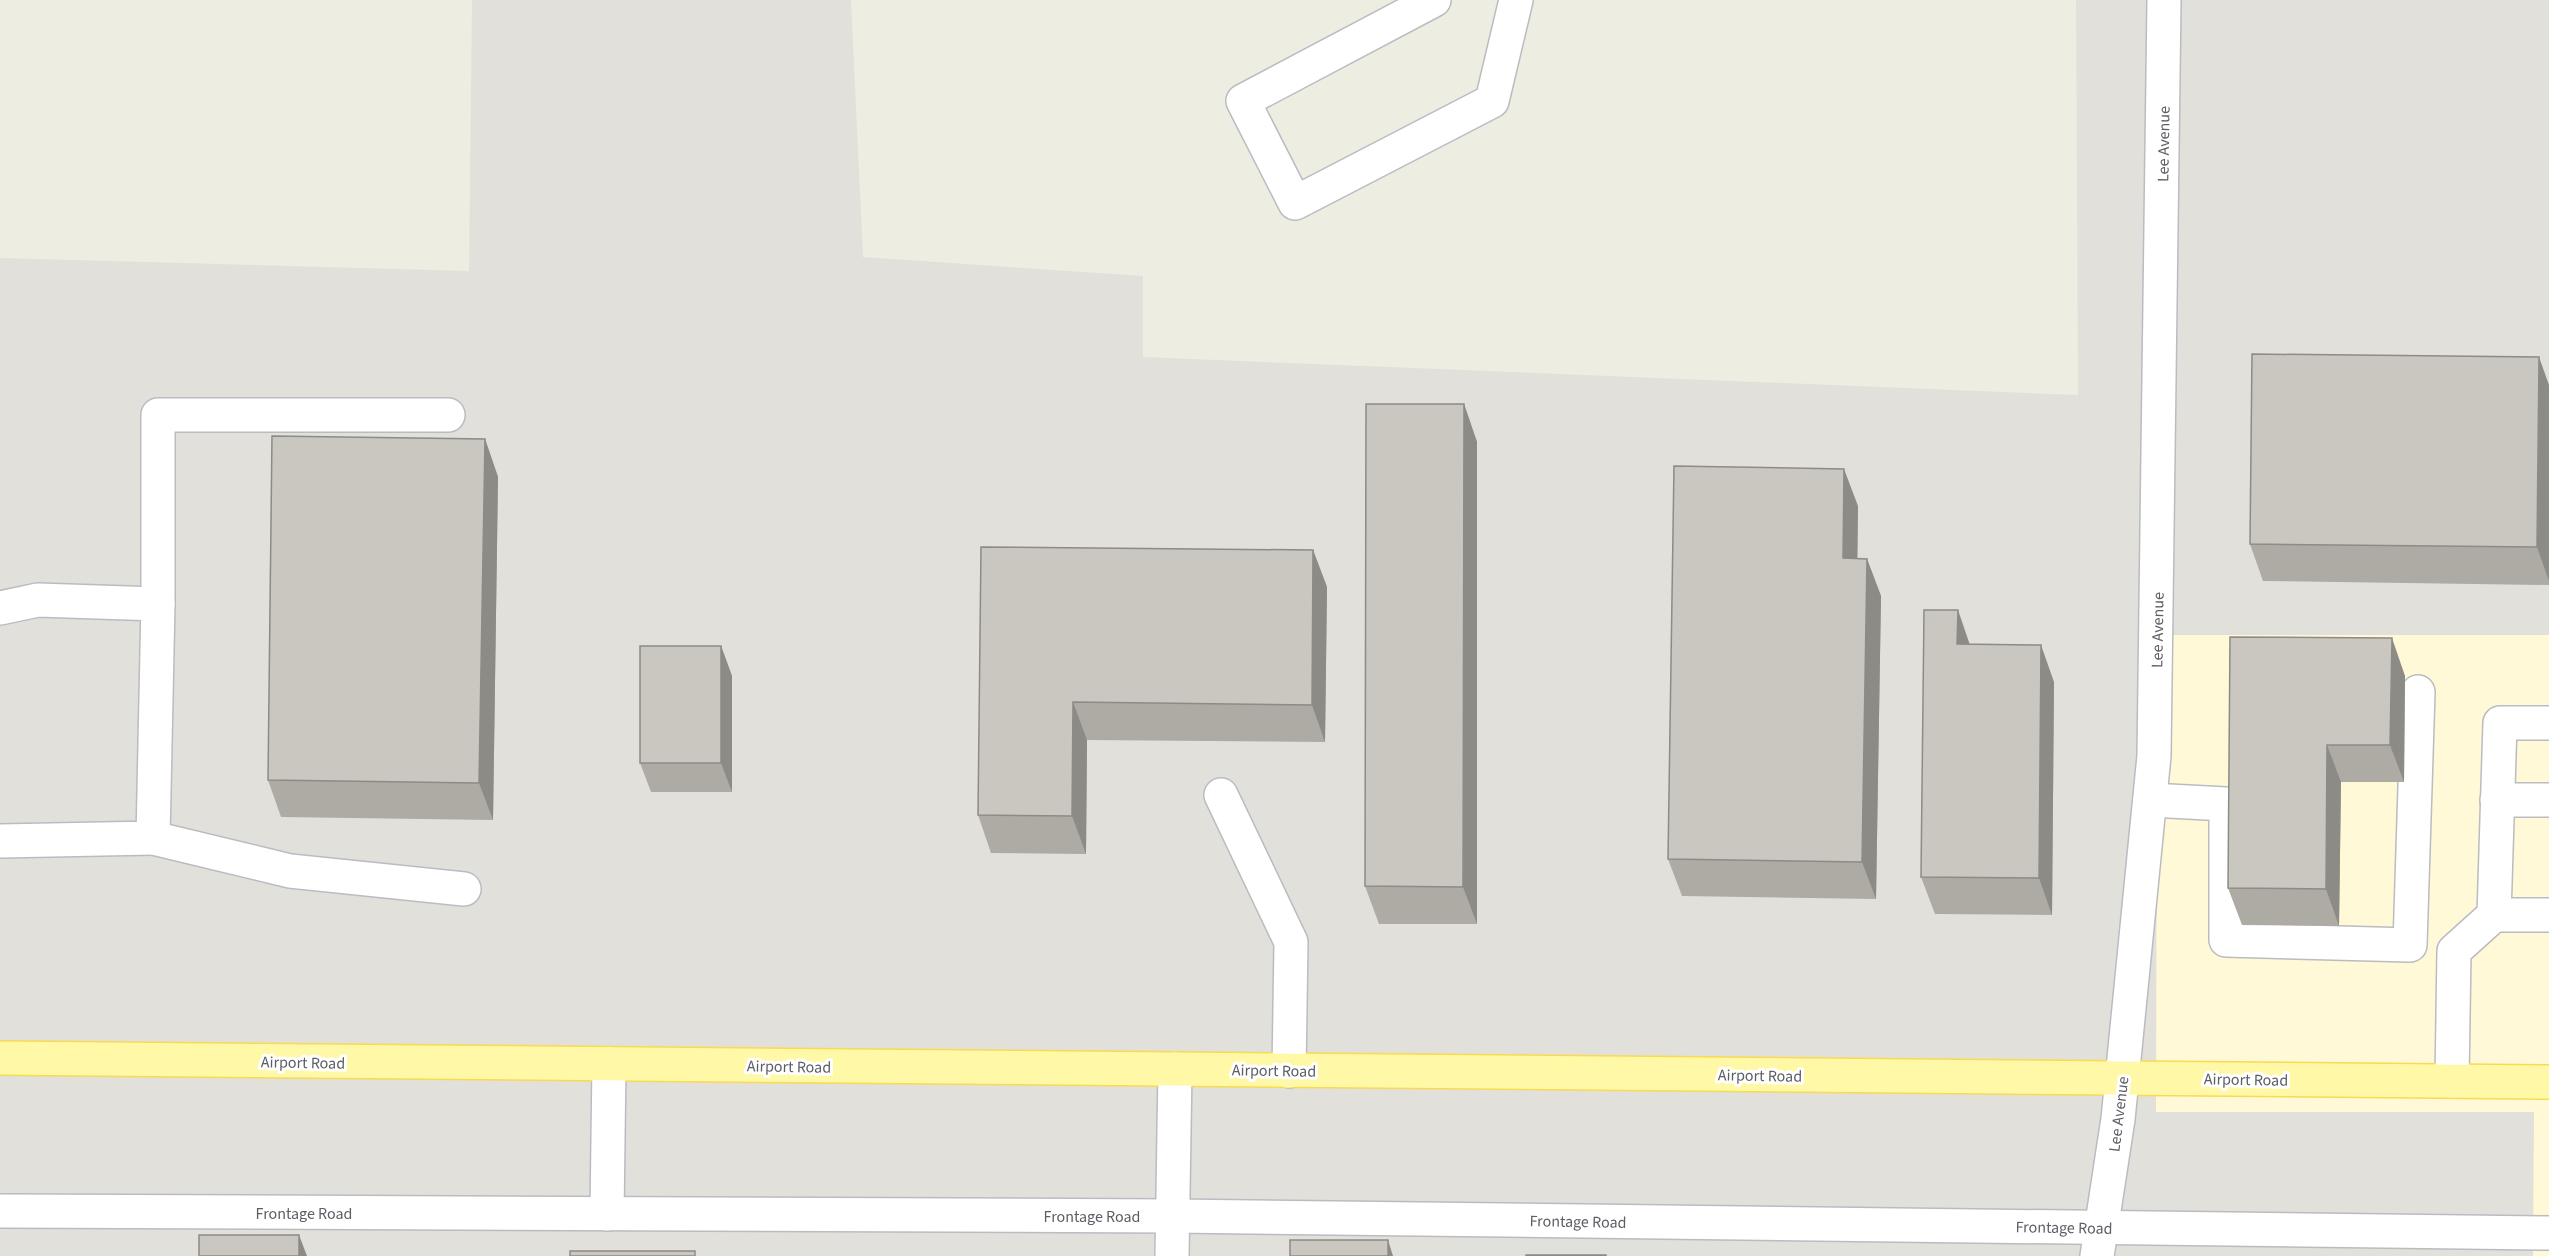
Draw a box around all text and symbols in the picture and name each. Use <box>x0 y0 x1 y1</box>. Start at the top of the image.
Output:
street label: Lee Avenue <box>2152 106 2176 182</box>
street label: Lee Avenue <box>2146 592 2170 668</box>
street label: Airport Road <box>261 1051 345 1075</box>
street label: Airport Road <box>747 1055 831 1079</box>
street label: Airport Road <box>1232 1059 1316 1083</box>
street label: Airport Road <box>1718 1064 1802 1088</box>
street label: Airport Road <box>2204 1068 2288 1092</box>
street label: Lee Avenue <box>2103 1075 2135 1153</box>
street label: Frontage Road <box>256 1203 352 1225</box>
street label: Frontage Road <box>1044 1206 1140 1228</box>
street label: Frontage Road <box>1529 1210 1627 1234</box>
street label: Frontage Road <box>2015 1216 2113 1240</box>

